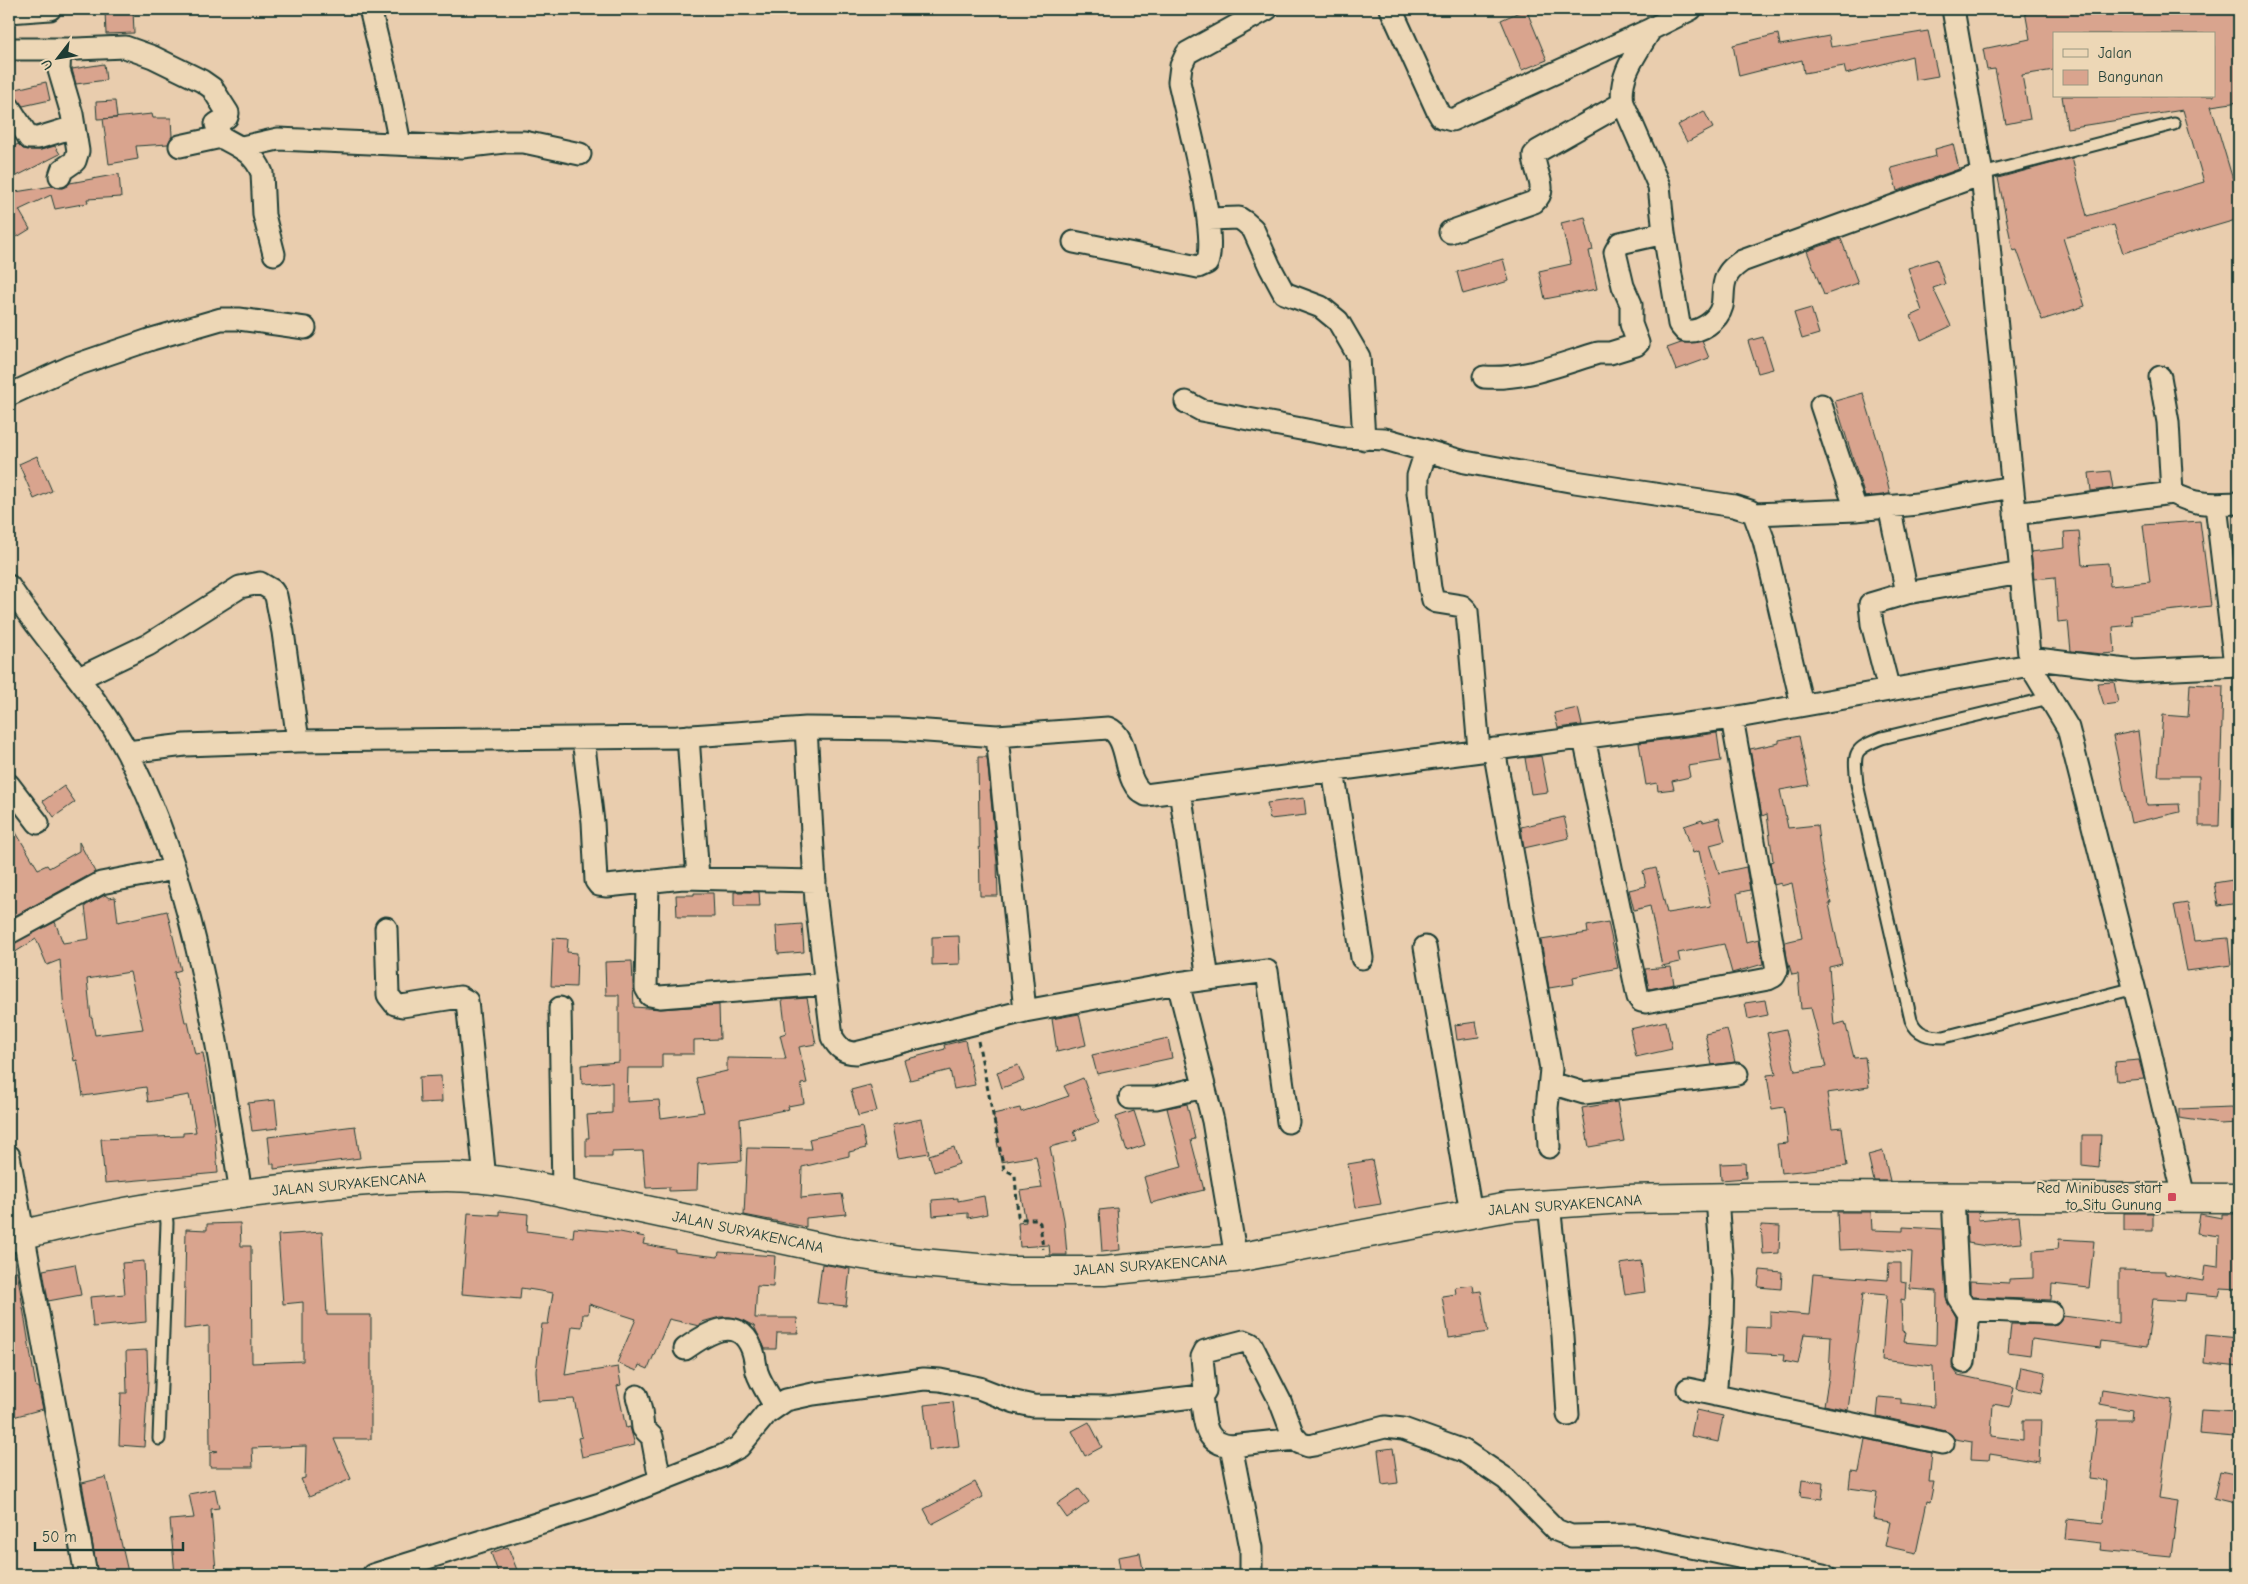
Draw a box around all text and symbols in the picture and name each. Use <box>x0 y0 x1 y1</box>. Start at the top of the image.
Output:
north arrow <box>32 32 82 82</box>
legend <box>2053 32 2216 98</box>
text: Jalan <box>2098 44 2132 62</box>
text: U <box>38 56 57 73</box>
text: Bangunan <box>2098 68 2163 86</box>
street label: JALAN SURYAKENCANA <box>271 1168 427 1200</box>
place label: Red Minibuses start to Situ Gunung <box>2036 1179 2163 1214</box>
street label: JALAN SURYAKENCANA <box>1487 1191 1643 1219</box>
marker: Red Minibuses start to Situ Gunung <box>2166 1191 2178 1203</box>
street label: JALAN SURYAKENCANA <box>671 1207 826 1257</box>
street label: JALAN SURYAKENCANA <box>1072 1251 1228 1279</box>
scale bar <box>35 1519 182 1551</box>
text: 50 m <box>42 1528 77 1546</box>

